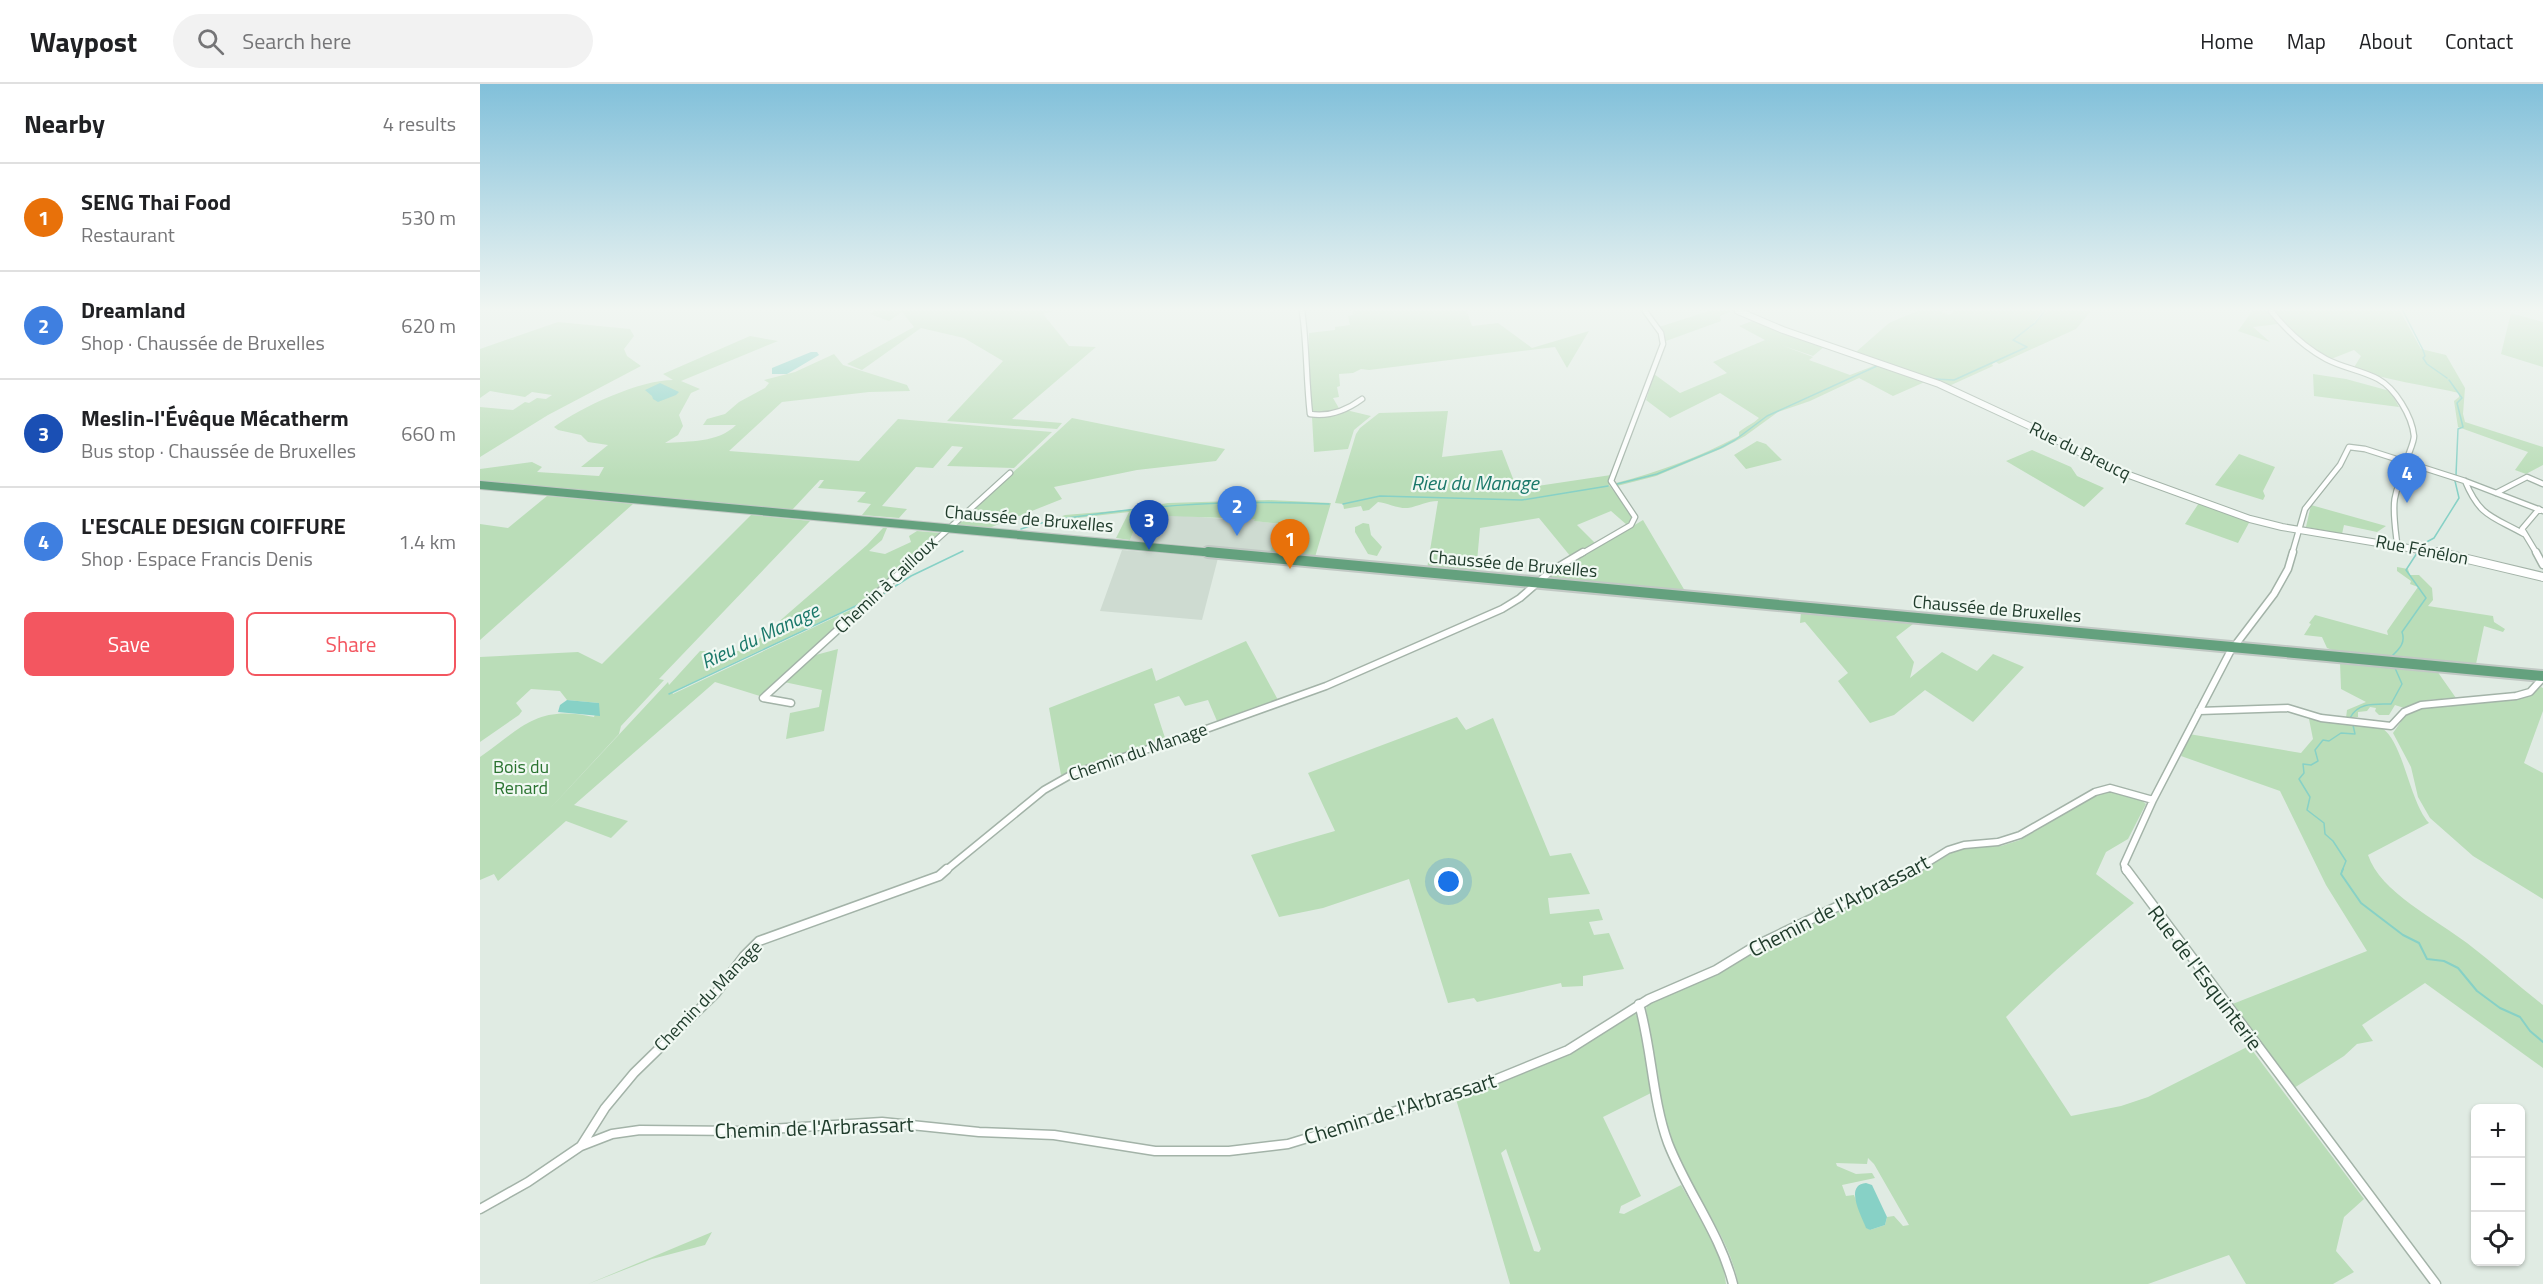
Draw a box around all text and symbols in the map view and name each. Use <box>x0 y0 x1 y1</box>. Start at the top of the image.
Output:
search box <box>173 14 593 68</box>
text: Waypost <box>30 20 137 63</box>
text: Search here <box>242 24 351 58</box>
icon: search <box>194 25 227 58</box>
text: Home <box>2200 25 2254 57</box>
text: Map <box>2287 25 2326 57</box>
text: About <box>2359 25 2412 57</box>
text: Contact <box>2445 25 2513 57</box>
text: Nearby <box>24 104 105 143</box>
text: 4 results <box>383 108 456 139</box>
text: SENG Thai Food <box>81 185 231 219</box>
text: 1 <box>38 202 49 233</box>
text: 530 m <box>401 202 456 233</box>
text: Restaurant <box>81 219 175 250</box>
text: Dreamland <box>81 293 186 327</box>
text: 2 <box>38 310 49 341</box>
text: 620 m <box>401 310 456 341</box>
text: Shop · Chaussée de Bruxelles <box>81 327 325 358</box>
text: Meslin-l'Évêque Mécatherm <box>81 401 349 435</box>
street label: Rue du Breucq <box>2025 414 2135 487</box>
text: 3 <box>38 418 49 449</box>
text: 660 m <box>401 418 456 449</box>
text: Bus stop · Chaussée de Bruxelles <box>81 435 356 466</box>
pin: 4 <box>2388 454 2426 503</box>
water label: Rieu du Manage <box>1411 467 1540 498</box>
pin: 2 <box>1218 486 1257 536</box>
street label: Chaussée de Bruxelles <box>944 498 1114 539</box>
pin: 3 <box>1130 500 1168 550</box>
text: L'ESCALE DESIGN COIFFURE <box>81 509 346 543</box>
pin: 1 <box>1270 520 1310 569</box>
text: 4 <box>38 526 49 557</box>
text: 1.4 km <box>399 526 456 557</box>
street label: Rue Fénélon <box>2373 527 2471 572</box>
street label: Chemin à Cailloux <box>828 530 943 640</box>
text: Shop · Espace Francis Denis <box>81 543 313 574</box>
street label: Chaussée de Bruxelles <box>1428 543 1598 584</box>
street label: Chaussée de Bruxelles <box>1912 588 2082 629</box>
water label: Rieu du Manage <box>695 594 826 677</box>
button: Save <box>24 612 234 676</box>
button: Share <box>246 612 456 676</box>
street label: Chemin du Manage <box>1065 715 1211 788</box>
park label: Bois du Renard <box>493 753 549 801</box>
street label: Chemin de l'Arbrassart <box>1742 845 1935 965</box>
your location <box>1434 867 1463 896</box>
street label: Rue de l'Esquinterie <box>2140 898 2271 1057</box>
street label: Chemin du Manage <box>647 934 768 1057</box>
street label: Chemin de l'Arbrassart <box>1300 1063 1500 1152</box>
map controls <box>2471 1104 2525 1266</box>
button: + <box>2471 1104 2525 1158</box>
street label: Chemin de l'Arbrassart <box>714 1108 915 1146</box>
button: − <box>2471 1158 2525 1212</box>
button: locate <box>2471 1212 2525 1266</box>

